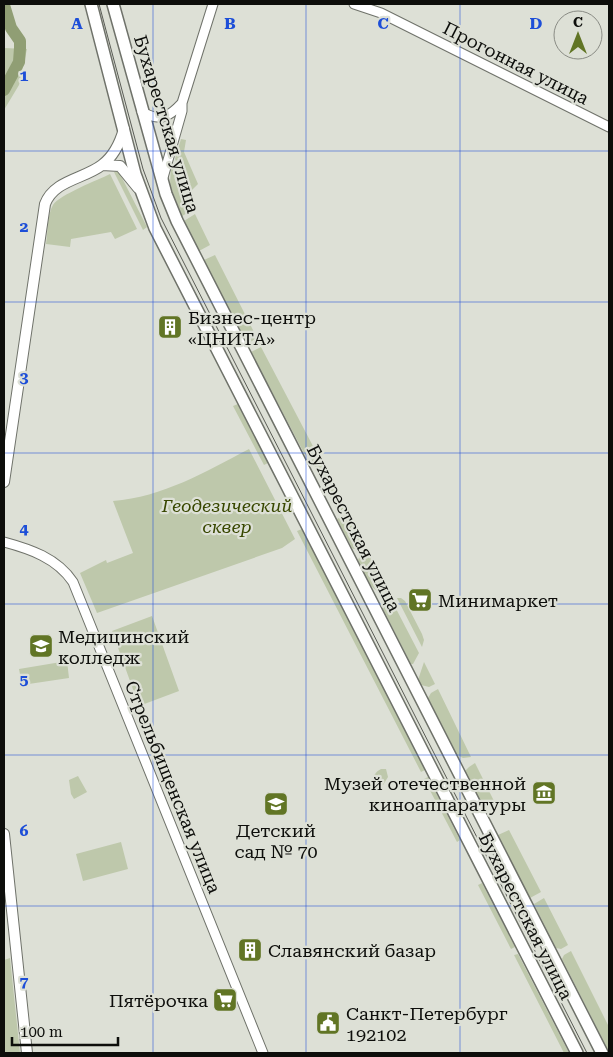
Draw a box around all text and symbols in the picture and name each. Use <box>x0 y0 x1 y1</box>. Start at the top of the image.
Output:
north arrow <box>553 10 603 60</box>
text: A <box>71 14 83 33</box>
text: B <box>224 14 236 33</box>
text: C <box>377 14 389 33</box>
text: D <box>530 14 543 33</box>
text: С <box>573 14 583 30</box>
street label: Прогонная улица <box>440 17 593 109</box>
street label: Бухарестская улица <box>130 33 204 216</box>
text: 1 <box>20 66 29 85</box>
text: 2 <box>20 217 29 236</box>
place label: Бизнес-центр «ЦНИТА» <box>188 307 316 349</box>
building icon: Бизнес-центр «ЦНИТА» <box>157 314 183 340</box>
text: 3 <box>20 368 29 387</box>
street label: Бухарестская улица <box>303 441 405 615</box>
park label: Геодезический сквер <box>161 495 292 537</box>
text: 4 <box>20 519 29 538</box>
supermarket icon: Минимаркет <box>407 587 433 613</box>
place label: Минимаркет <box>438 590 558 611</box>
place label: Медицинский колледж <box>58 626 189 668</box>
school or university icon: Медицинский колледж <box>28 633 54 659</box>
text: 5 <box>20 670 29 689</box>
street label: Стрельбищенская улица <box>121 678 225 897</box>
place label: Музей отечественной киноаппаратуры <box>324 773 526 815</box>
museum icon: Музей отечественной киноаппаратуры <box>531 780 557 806</box>
school or university icon: Детский сад № 70 <box>263 791 289 817</box>
place label: Детский сад № 70 <box>234 820 318 862</box>
text: 6 <box>20 821 29 840</box>
street label: Бухарестская улица <box>475 829 577 1003</box>
building icon: Славянский базар <box>237 937 263 963</box>
place label: Славянский базар <box>268 940 436 961</box>
text: 7 <box>20 972 29 991</box>
supermarket icon: Пятёрочка <box>212 987 238 1013</box>
place label: Пятёрочка <box>109 990 208 1011</box>
place label: Санкт-Петербург 192102 <box>346 1003 508 1045</box>
public building icon: Санкт-Петербург 192102 <box>315 1010 341 1036</box>
scale bar <box>12 1014 119 1046</box>
text: 100 m <box>20 1023 63 1041</box>

